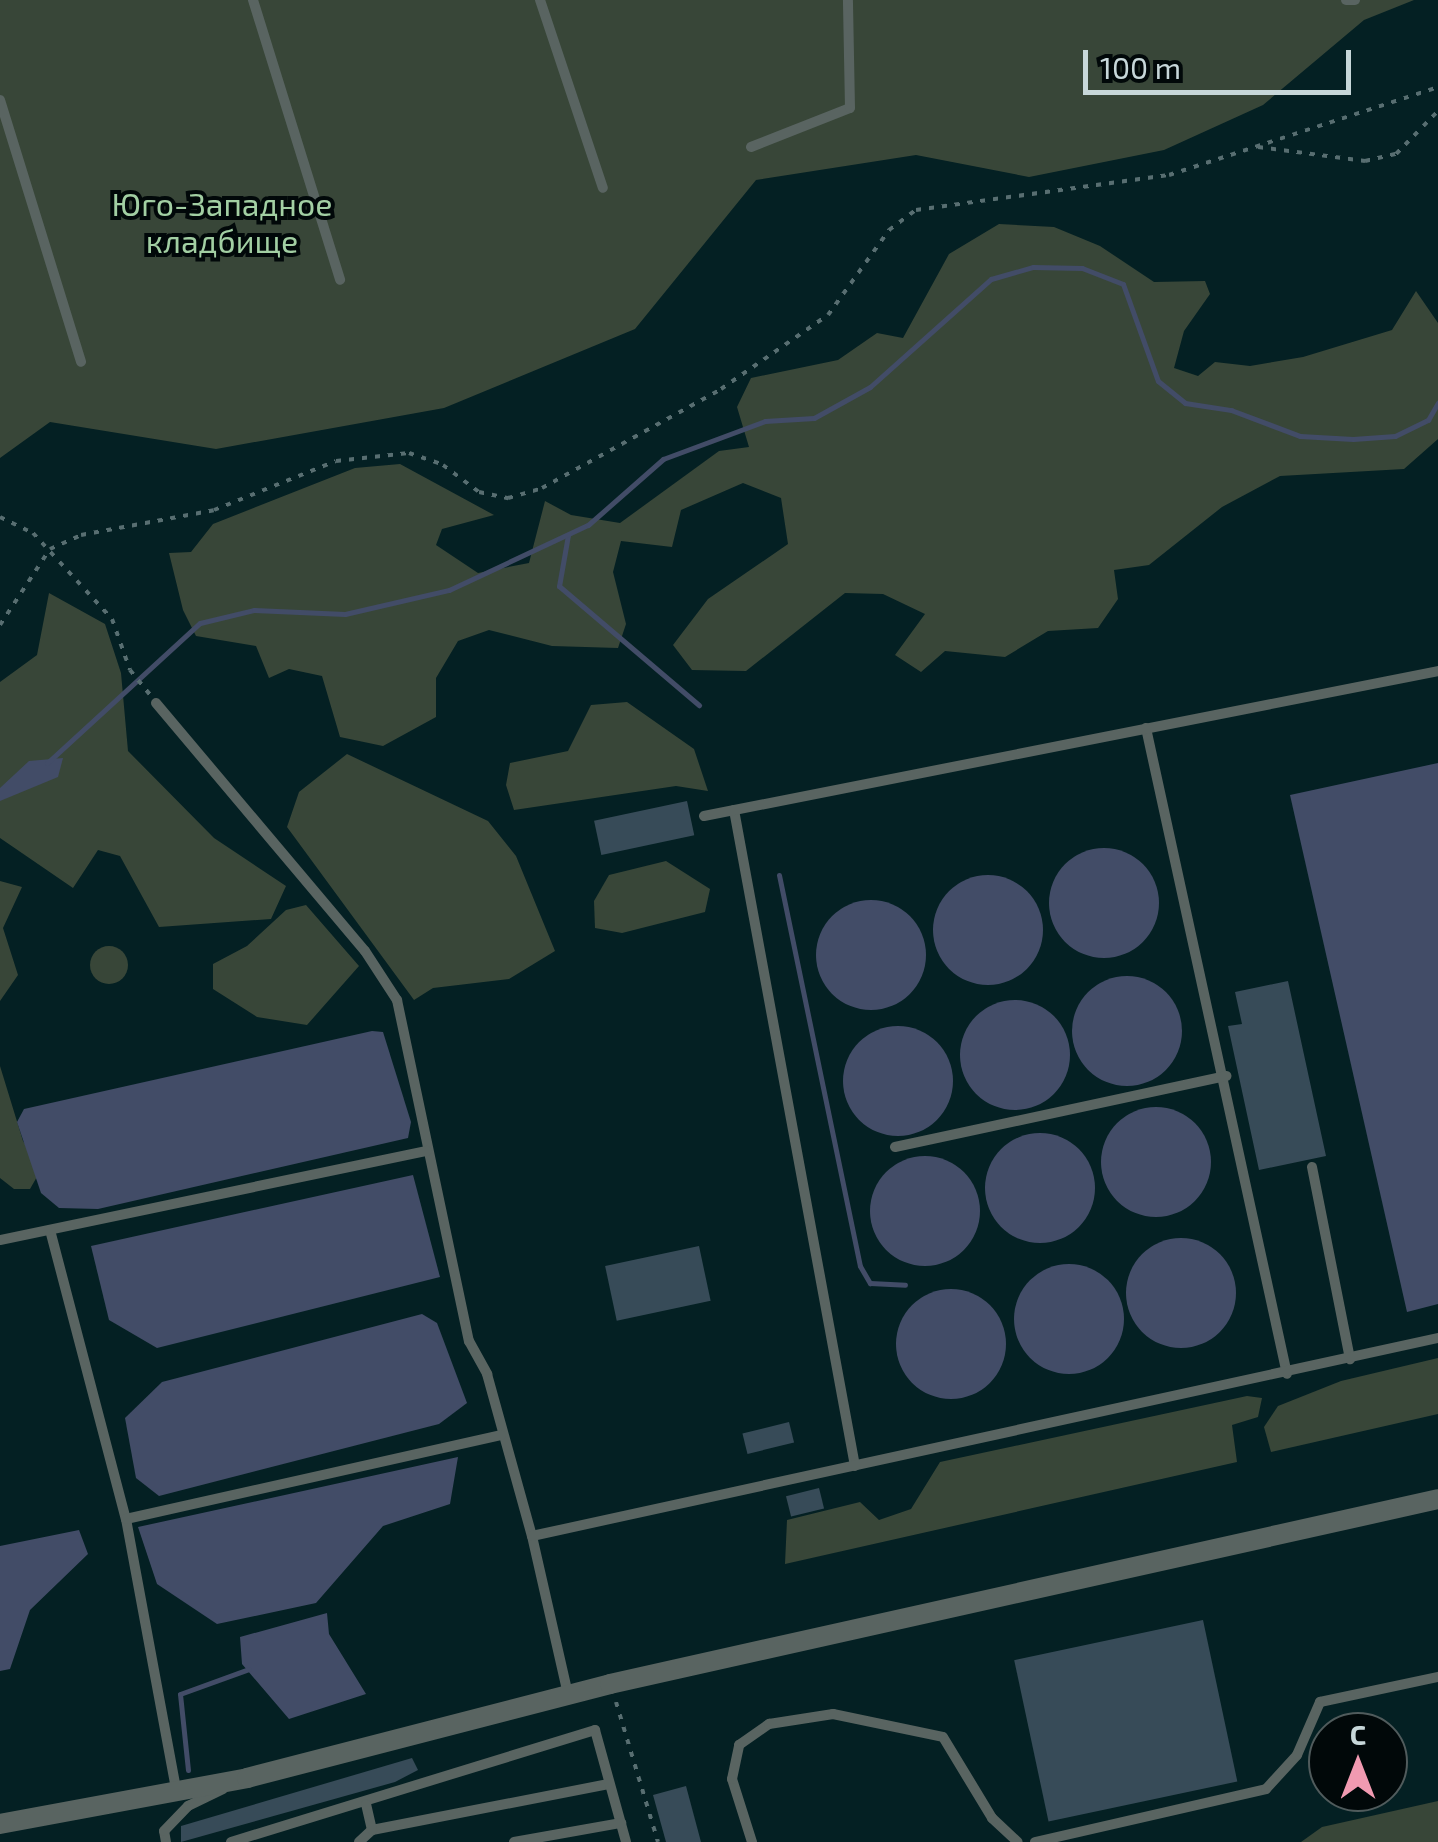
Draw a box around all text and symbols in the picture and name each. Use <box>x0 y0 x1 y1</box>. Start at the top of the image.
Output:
scale bar <box>1088 30 1356 92</box>
text: 100 m <box>1100 49 1181 85</box>
park label: Юго-Западное кладбище <box>112 185 332 260</box>
north arrow <box>1308 1712 1408 1812</box>
text: С <box>1350 1717 1366 1751</box>

